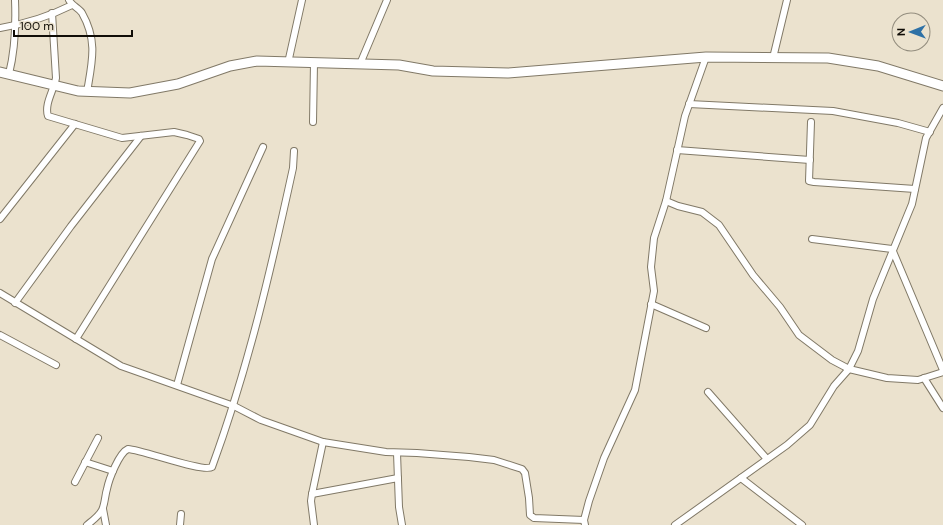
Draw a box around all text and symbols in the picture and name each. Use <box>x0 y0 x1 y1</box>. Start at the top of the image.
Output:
scale bar <box>14 12 132 38</box>
north arrow <box>891 12 931 52</box>
text: 100 m <box>20 18 54 34</box>
text: N <box>894 28 908 36</box>

